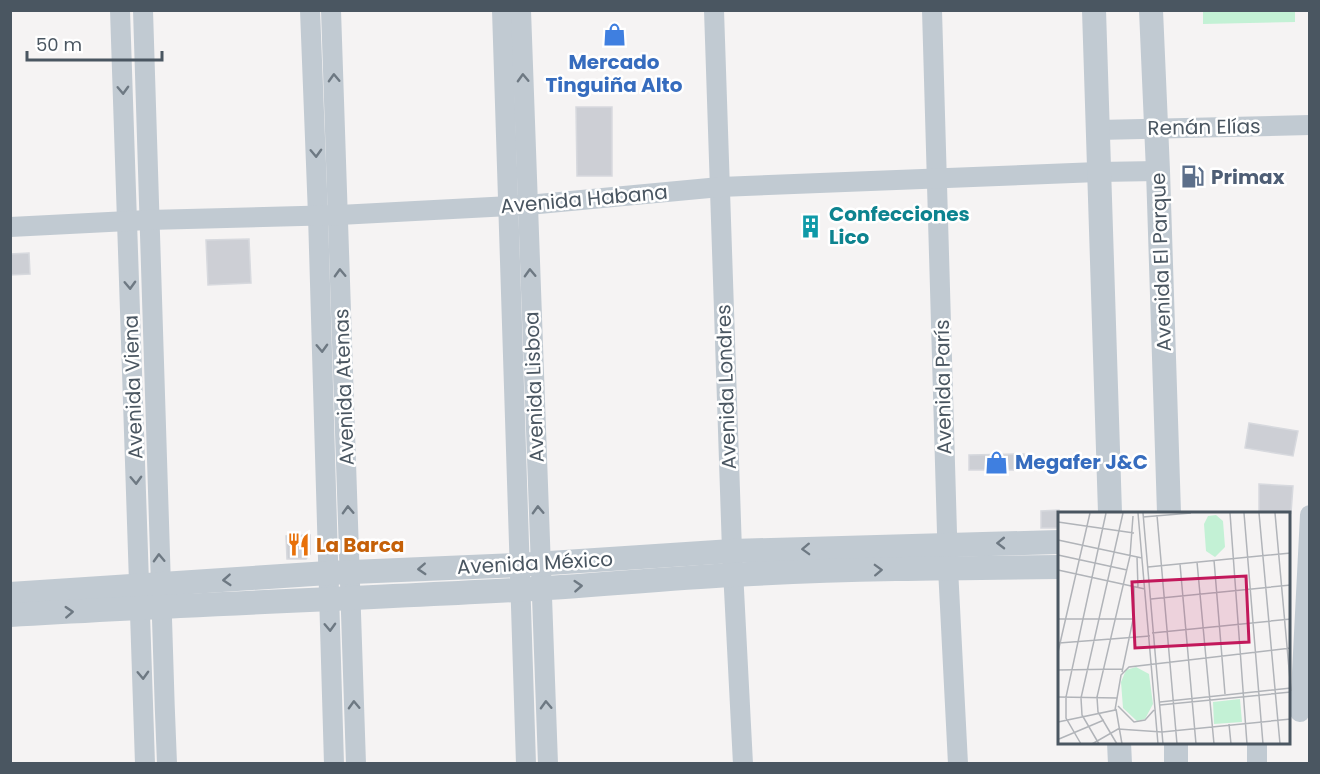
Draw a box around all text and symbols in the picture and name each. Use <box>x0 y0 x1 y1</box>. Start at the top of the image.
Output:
shop icon: Mercado Tinguiña Alto <box>601 21 627 47</box>
scale bar <box>27 24 162 62</box>
text: 50 m <box>36 32 82 57</box>
place label: Mercado Tinguiña Alto <box>546 48 683 99</box>
one-way arrow <box>327 74 340 83</box>
one-way arrow <box>517 74 530 83</box>
one-way arrow <box>116 85 129 94</box>
street label: Renán Elías <box>1147 112 1261 142</box>
one-way arrow <box>309 148 322 157</box>
place label: Primax <box>1211 163 1285 191</box>
fuel station icon: Primax <box>1180 164 1206 190</box>
street label: Avenida El Parque <box>1144 172 1178 352</box>
street label: Avenida Habana <box>499 178 669 220</box>
place label: Confecciones Lico <box>829 200 970 251</box>
building icon: Confecciones Lico <box>798 213 824 239</box>
one-way arrow <box>334 269 347 278</box>
one-way arrow <box>524 269 536 278</box>
one-way arrow <box>123 280 136 289</box>
street label: Avenida Londres <box>709 304 743 470</box>
street label: Avenida Atenas <box>327 308 361 466</box>
street label: Avenida Lisboa <box>517 311 551 463</box>
street label: Avenida Viena <box>116 314 150 460</box>
street label: Avenida París <box>928 319 958 455</box>
one-way arrow <box>315 343 328 352</box>
place label: Megafer J&C <box>1015 448 1148 476</box>
shop icon: Megafer J&C <box>984 449 1010 475</box>
one-way arrow <box>130 475 142 484</box>
one-way arrow <box>341 506 354 515</box>
one-way arrow <box>532 506 545 515</box>
inset map <box>1058 512 1290 744</box>
place label: La Barca <box>316 531 404 559</box>
restaurant icon: La Barca <box>285 532 311 558</box>
one-way arrow <box>996 537 1005 549</box>
one-way arrow <box>801 542 810 555</box>
street label: Avenida México <box>456 545 614 581</box>
one-way arrow <box>152 554 165 563</box>
one-way arrow <box>418 563 427 576</box>
one-way arrow <box>873 564 882 577</box>
one-way arrow <box>223 573 232 586</box>
one-way arrow <box>574 580 583 593</box>
one-way arrow <box>64 605 73 618</box>
one-way arrow <box>324 622 337 631</box>
one-way arrow <box>136 670 149 679</box>
one-way arrow <box>348 701 361 710</box>
one-way arrow <box>539 701 552 710</box>

